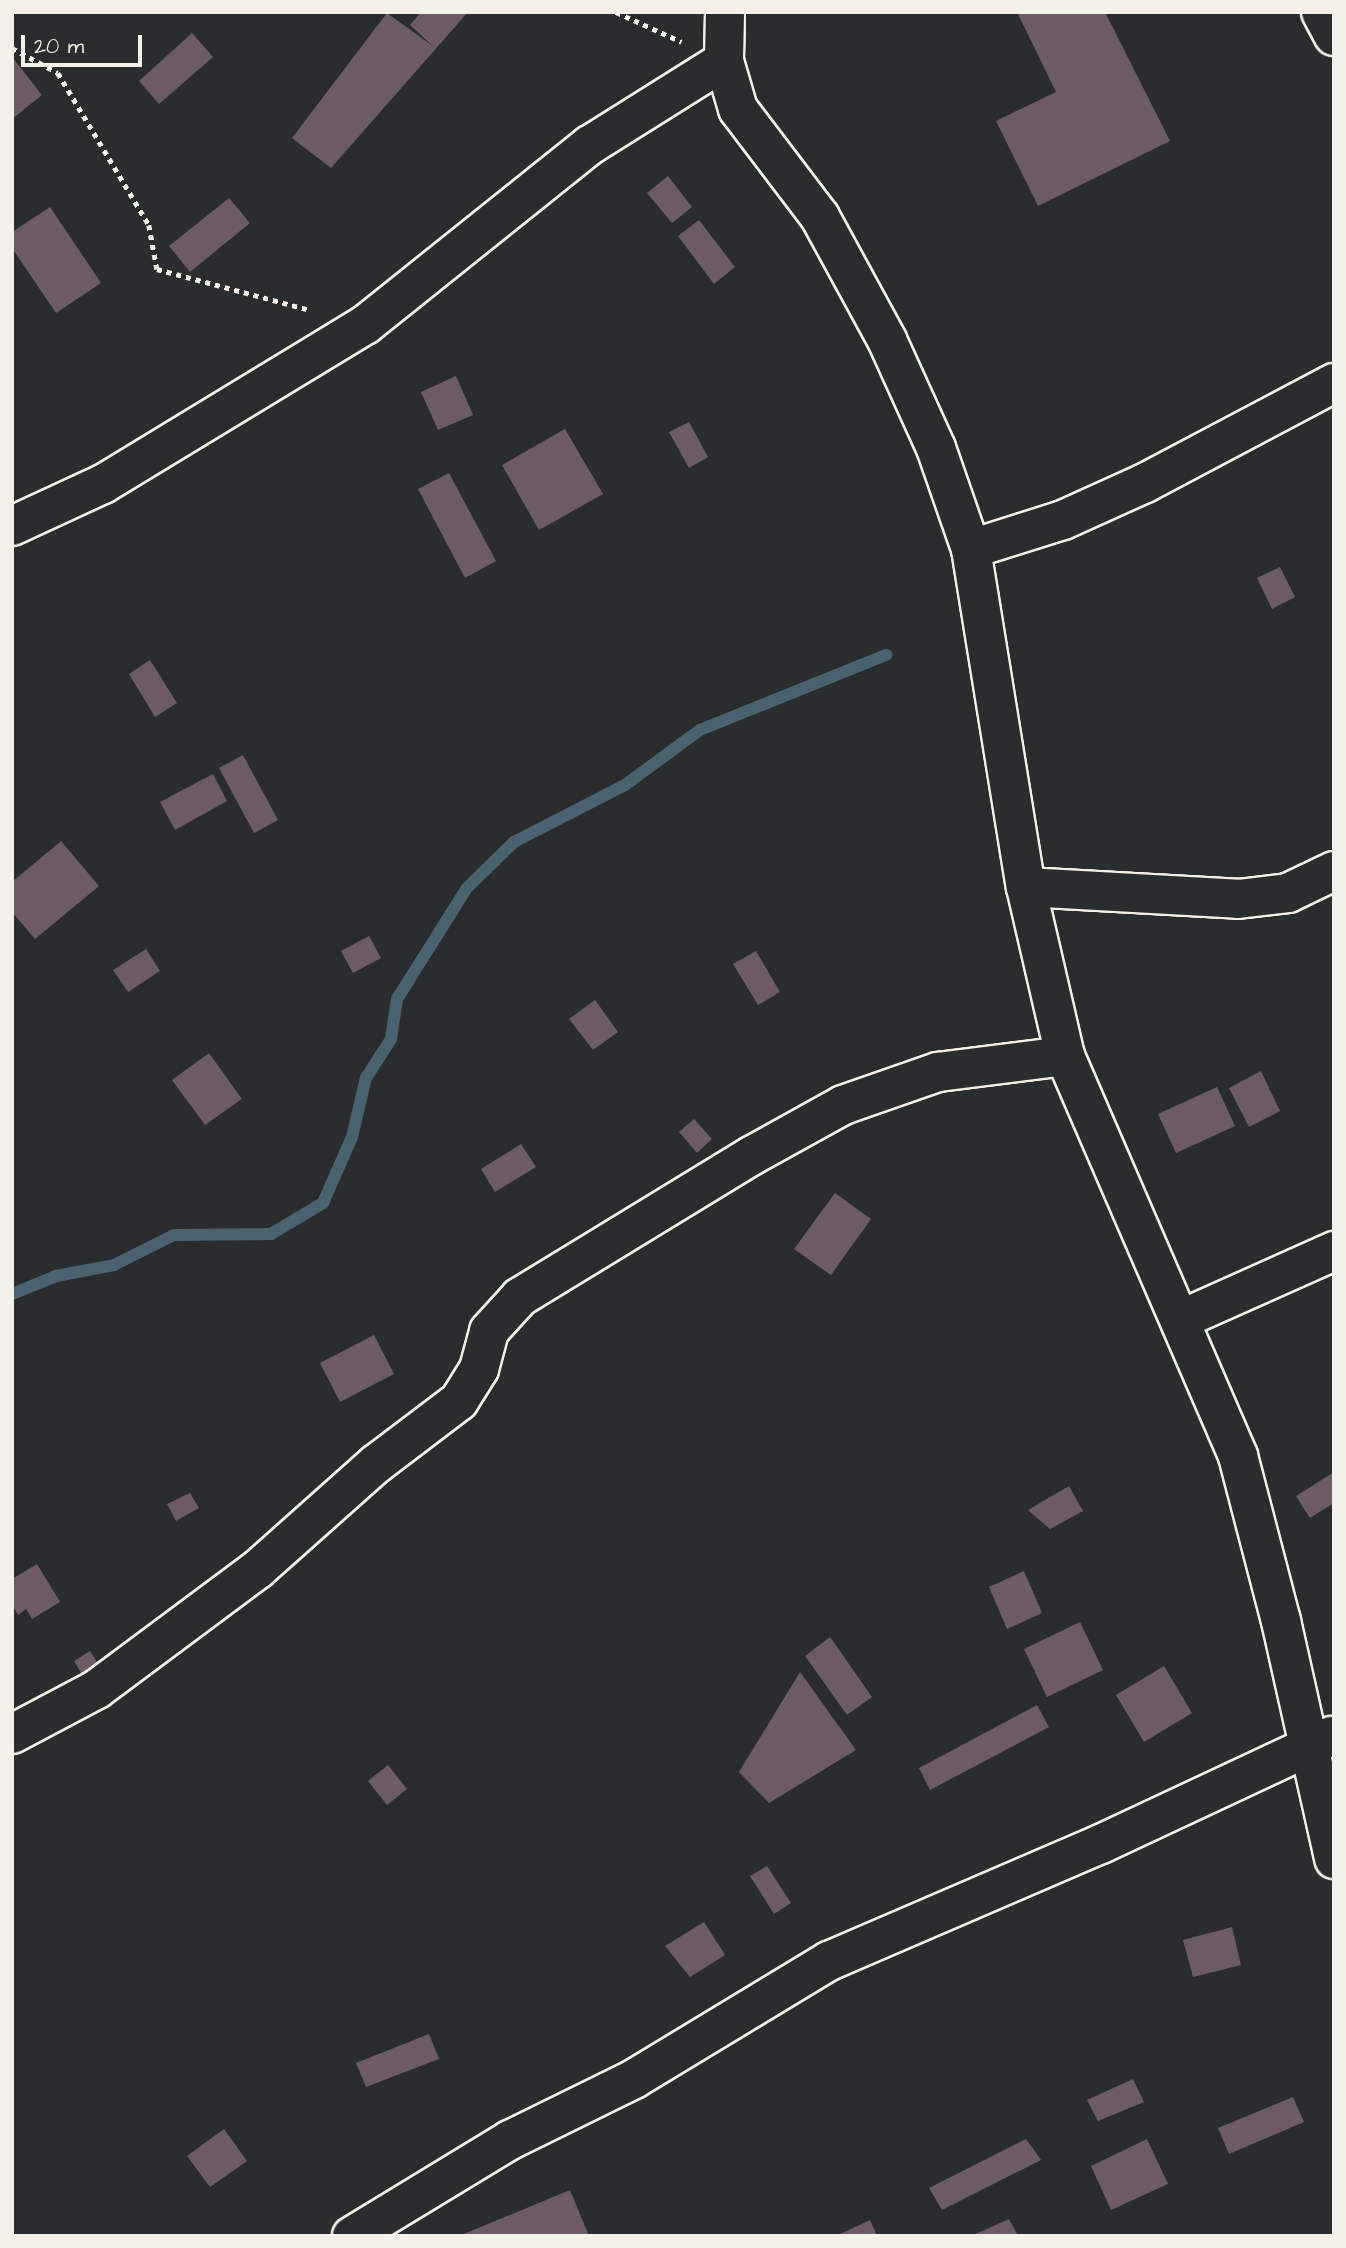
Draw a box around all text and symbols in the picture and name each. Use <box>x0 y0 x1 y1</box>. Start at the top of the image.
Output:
scale bar <box>24 21 145 65</box>
text: 20 m <box>34 32 84 61</box>

